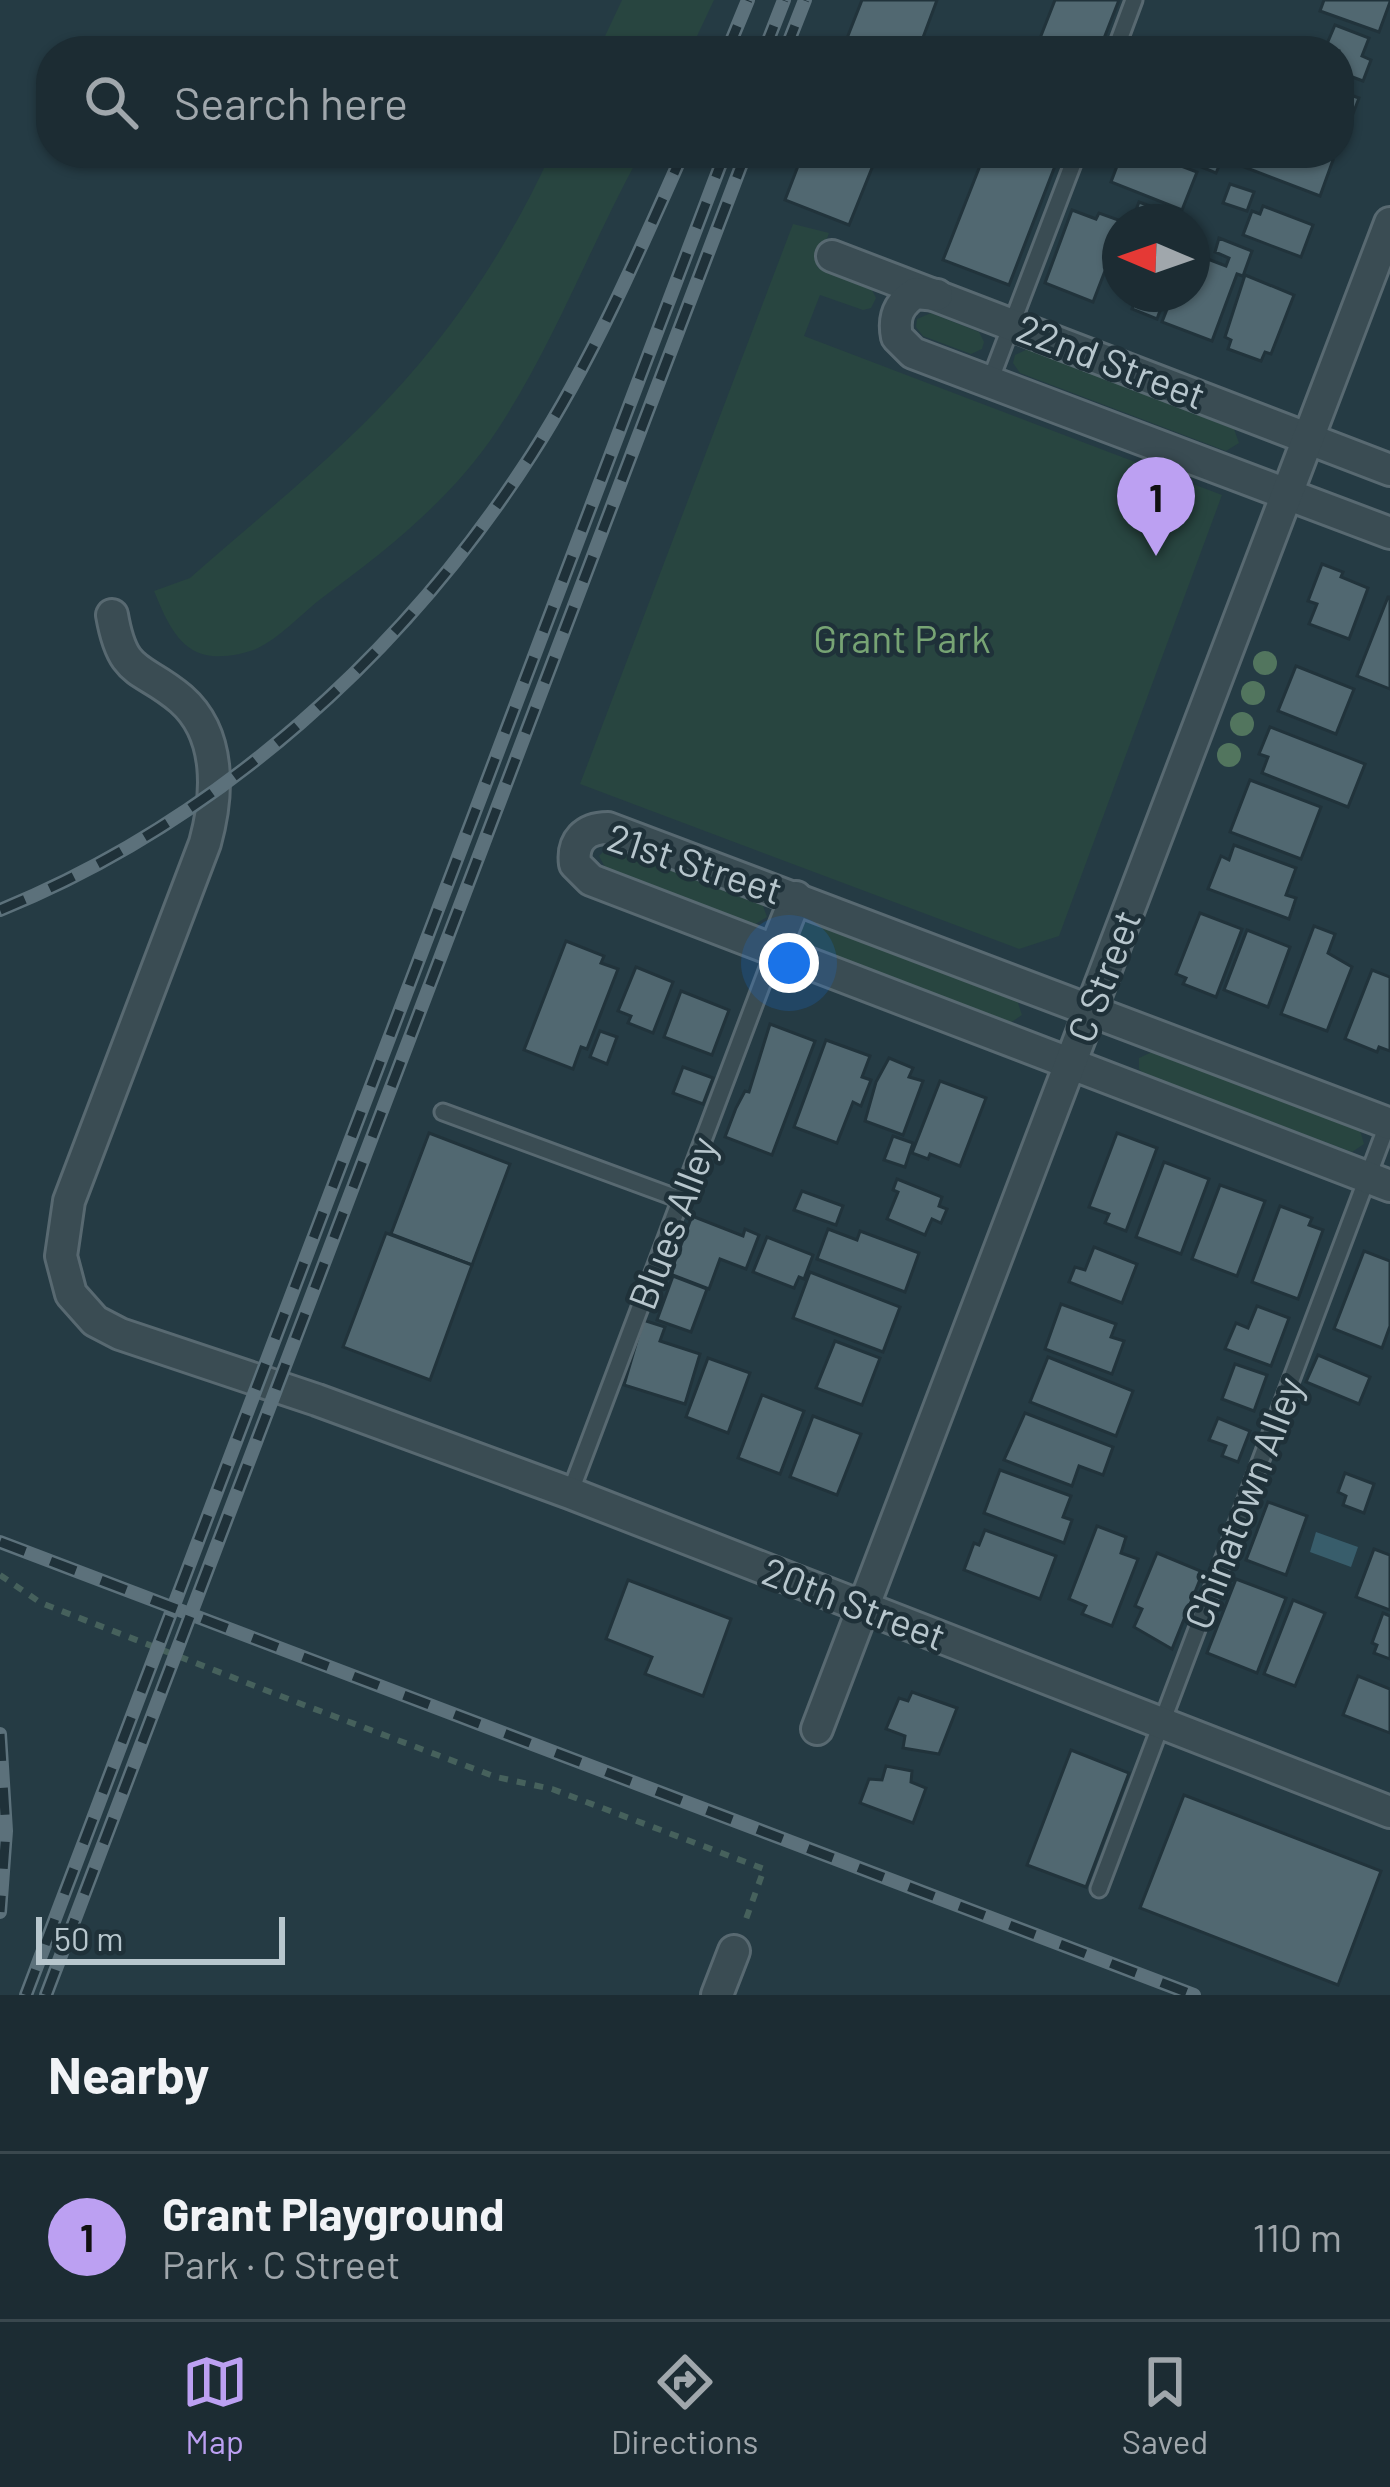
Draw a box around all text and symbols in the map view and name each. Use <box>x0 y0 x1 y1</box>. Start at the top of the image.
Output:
search box <box>36 36 1354 168</box>
icon: search <box>78 69 144 135</box>
text: Search here <box>174 75 408 129</box>
north arrow <box>1102 204 1210 312</box>
street label: 22nd Street <box>1011 303 1212 418</box>
pin: 1 <box>1117 457 1195 556</box>
park label: Grant Park <box>813 614 991 661</box>
street label: 21st Street <box>602 812 789 913</box>
street label: C Street <box>1056 903 1149 1048</box>
your location <box>759 933 819 993</box>
street label: Blues Alley <box>617 1129 726 1315</box>
street label: Chinatown Alley <box>1173 1370 1312 1635</box>
street label: 20th Street <box>756 1546 953 1659</box>
scale bar <box>36 1911 285 1964</box>
text: 50 m <box>54 1918 124 1958</box>
text: Nearby <box>48 2043 209 2104</box>
text: Grant Playground <box>162 2186 504 2240</box>
text: 1 <box>80 2213 94 2260</box>
text: 110 m <box>1252 2213 1342 2260</box>
text: Park · C Street <box>162 2240 400 2287</box>
tab: Map <box>182 2349 248 2461</box>
tab: Directions <box>611 2349 758 2461</box>
tab: Saved <box>1122 2349 1208 2461</box>

